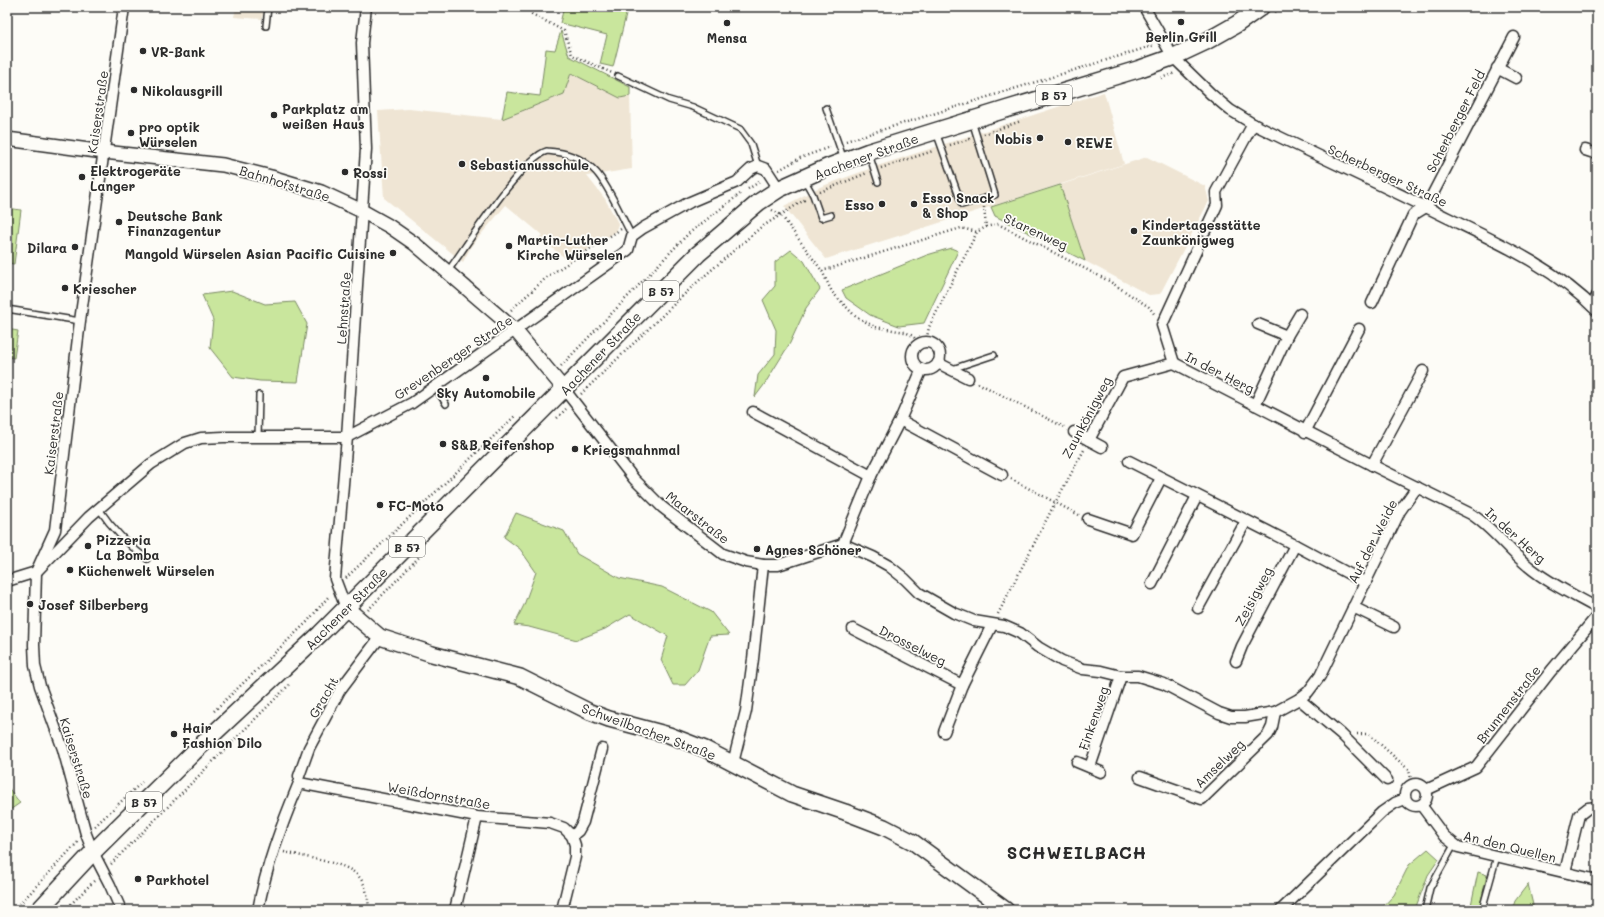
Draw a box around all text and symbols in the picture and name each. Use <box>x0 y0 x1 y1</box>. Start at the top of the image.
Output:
marker: Berlin Grill <box>1176 17 1186 27</box>
marker: Mensa <box>722 18 732 28</box>
place label: Berlin Grill <box>1145 28 1217 45</box>
place label: Mensa <box>707 29 747 46</box>
place label: VR-Bank <box>151 43 205 60</box>
marker: VR-Bank <box>138 46 148 56</box>
street label: Scherberger Feld <box>1422 67 1488 175</box>
street label: Kaiserstraße <box>83 69 111 155</box>
place label: Nikolausgrill <box>142 82 223 99</box>
marker: Nikolausgrill <box>129 85 139 95</box>
road number: B 57 <box>1036 85 1072 105</box>
place label: Parkplatz am weißen Haus <box>282 100 368 132</box>
marker: Parkplatz am weißen Haus <box>269 110 279 120</box>
place label: pro optik Würselen <box>139 118 200 150</box>
marker: pro optik Würselen <box>126 128 136 138</box>
street label: Aachener Straße <box>811 129 921 183</box>
place label: Nobis <box>995 130 1032 147</box>
marker: Nobis <box>1035 133 1045 143</box>
place label: REWE <box>1076 134 1113 151</box>
marker: REWE <box>1063 137 1073 147</box>
street label: Scherberger Straße <box>1326 140 1450 210</box>
place label: Sebastianusschule <box>470 156 589 173</box>
marker: Sebastianusschule <box>457 159 467 169</box>
street label: Bahnhofstraße <box>238 161 332 205</box>
place label: Elektrogeräte Langer <box>90 162 181 194</box>
place label: Rossi <box>353 164 387 181</box>
marker: Rossi <box>340 167 350 177</box>
marker: Elektrogeräte Langer <box>77 172 87 182</box>
place label: Esso Snack & Shop <box>922 189 994 221</box>
place label: Esso <box>845 196 874 213</box>
marker: Esso <box>877 199 887 209</box>
marker: Esso Snack & Shop <box>909 199 919 209</box>
place label: Deutsche Bank Finanzagentur <box>127 207 223 239</box>
street label: Starenweg <box>1001 209 1071 253</box>
place label: Kindertagesstätte Zaunkönigweg <box>1142 216 1261 248</box>
marker: Deutsche Bank Finanzagentur <box>114 217 124 227</box>
marker: Kindertagesstätte Zaunkönigweg <box>1129 226 1139 236</box>
place label: Martin-Luther Kirche Würselen <box>517 231 623 263</box>
place label: Dilara <box>27 239 67 256</box>
marker: Martin-Luther Kirche Würselen <box>504 241 514 251</box>
marker: Dilara <box>70 242 80 252</box>
place label: Mangold Würselen Asian Pacific Cuisine <box>125 245 385 262</box>
marker: Mangold Würselen Asian Pacific Cuisine <box>388 248 398 258</box>
street label: Lehnstraße <box>332 271 354 345</box>
place label: Kriescher <box>73 280 137 297</box>
road number: B 57 <box>643 281 679 301</box>
marker: Kriescher <box>60 283 70 293</box>
street label: Aachener Straße <box>556 308 644 398</box>
street label: Grevenberger Straße <box>390 311 516 403</box>
street label: In der Herg <box>1183 347 1257 397</box>
marker: Sky Automobile <box>481 373 491 383</box>
street label: Zaunkönigweg <box>1057 373 1115 461</box>
place label: Sky Automobile <box>436 384 536 402</box>
street label: Kaiserstraße <box>39 390 67 476</box>
place label: S&B Reifenshop <box>451 436 554 453</box>
marker: S&B Reifenshop <box>438 439 448 449</box>
place label: Kriegsmahnmal <box>583 441 680 458</box>
marker: Kriegsmahnmal <box>570 444 580 454</box>
street label: Maarstraße <box>663 487 733 547</box>
street label: Auf der Weide <box>1344 496 1400 586</box>
place label: FC-Moto <box>388 497 444 514</box>
marker: FC-Moto <box>375 500 385 510</box>
street label: In der Herg <box>1482 503 1550 567</box>
place label: Pizzeria La Bomba <box>96 531 159 563</box>
road number: B 57 <box>389 537 425 557</box>
marker: Pizzeria La Bomba <box>83 541 93 551</box>
place label: Agnes Schöner <box>765 541 862 558</box>
marker: Agnes Schöner <box>752 544 762 554</box>
place label: Küchenwelt Würselen <box>78 562 215 579</box>
street label: Aachener Straße <box>301 563 391 653</box>
street label: Zeisigweg <box>1230 564 1276 628</box>
marker: Küchenwelt Würselen <box>65 565 75 575</box>
place label: Josef Silberberg <box>38 596 149 613</box>
marker: Josef Silberberg <box>25 599 35 609</box>
street label: Drosselweg <box>877 621 949 669</box>
street label: Brunnenstraße <box>1472 662 1544 746</box>
street label: Gracht <box>304 673 342 721</box>
street label: Finkenweg <box>1074 684 1112 752</box>
street label: Schweilbacher Straße <box>580 699 718 763</box>
street label: Kaiserstraße <box>57 715 97 801</box>
place label: Hair Fashion Dilo <box>182 719 262 751</box>
marker: Hair Fashion Dilo <box>169 729 179 739</box>
street label: Amselweg <box>1191 735 1247 791</box>
street label: Weißdornstraße <box>386 778 492 812</box>
road number: B 57 <box>126 792 162 812</box>
street label: An den Quellen <box>1462 826 1558 866</box>
district label: SCHWEILBACH <box>1007 841 1147 863</box>
place label: Parkhotel <box>146 871 209 888</box>
marker: Parkhotel <box>133 874 143 884</box>

